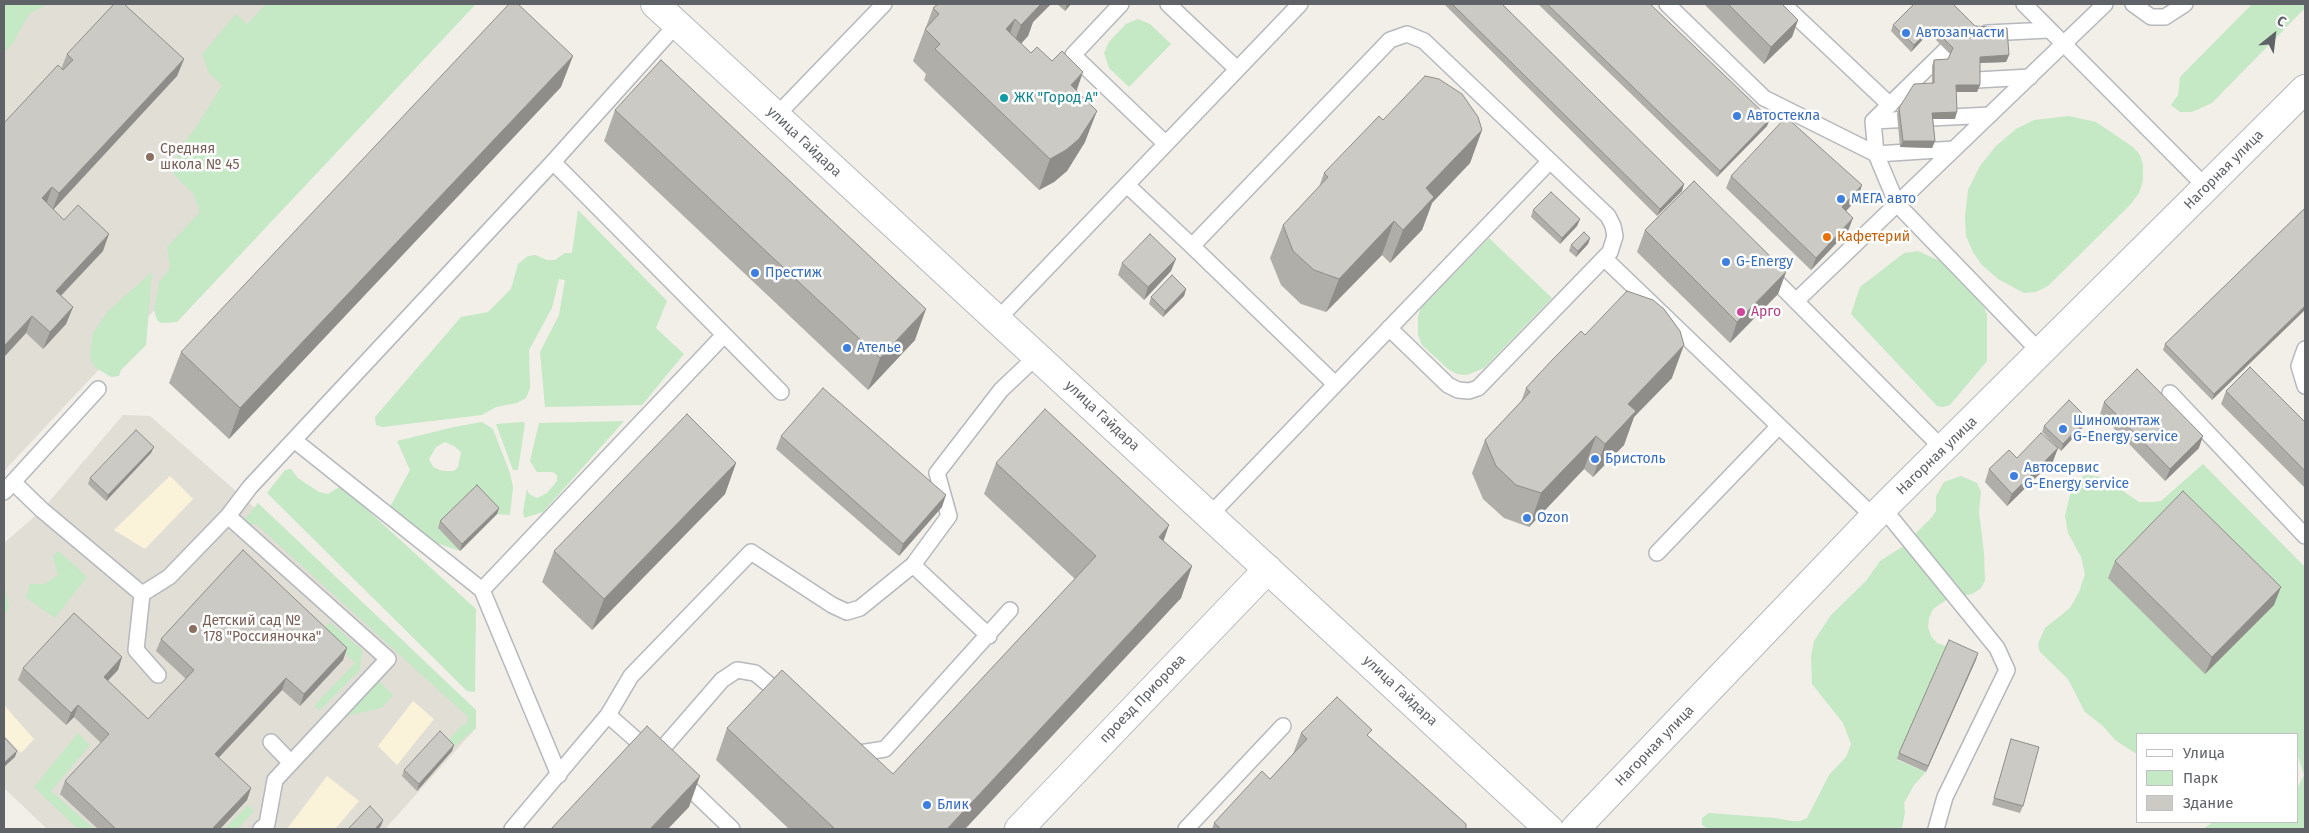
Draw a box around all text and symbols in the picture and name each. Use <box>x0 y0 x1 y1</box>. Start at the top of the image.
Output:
north arrow <box>2249 10 2299 60</box>
text: С <box>2274 12 2289 31</box>
place label: Автозапчасти <box>1916 25 2005 41</box>
marker: Автозапчасти <box>1900 27 1912 39</box>
place label: ЖК "Город А" <box>1014 90 1098 106</box>
marker: ЖК "Город А" <box>998 92 1010 104</box>
street label: улица Гайдара <box>763 103 845 181</box>
place label: Автостекла <box>1747 108 1820 124</box>
marker: Автостекла <box>1731 110 1743 122</box>
street label: Нагорная улица <box>2181 127 2267 213</box>
place label: Средняя школа № 45 <box>160 141 239 174</box>
marker: Средняя школа № 45 <box>144 151 156 163</box>
place label: МЕГА авто <box>1851 191 1916 207</box>
marker: МЕГА авто <box>1835 193 1847 205</box>
place label: Кафетерий <box>1837 229 1910 245</box>
marker: Кафетерий <box>1821 231 1833 243</box>
place label: G-Energy <box>1736 254 1793 270</box>
marker: G-Energy <box>1720 256 1732 268</box>
place label: Престиж <box>765 265 822 281</box>
marker: Престиж <box>749 267 761 279</box>
place label: Арго <box>1751 304 1781 320</box>
marker: Арго <box>1735 306 1747 318</box>
place label: Ателье <box>857 340 901 356</box>
marker: Ателье <box>841 342 853 354</box>
street label: улица Гайдара <box>1061 377 1143 455</box>
street label: Нагорная улица <box>1893 413 1981 499</box>
place label: Шиномонтаж G-Energy service <box>2073 413 2178 446</box>
marker: Шиномонтаж G-Energy service <box>2057 423 2069 435</box>
place label: Бристоль <box>1605 451 1666 467</box>
marker: Бристоль <box>1589 453 1601 465</box>
place label: Автосервис G-Energy service <box>2024 460 2129 492</box>
marker: Автосервис G-Energy service <box>2008 470 2020 482</box>
place label: Ozon <box>1537 510 1569 526</box>
marker: Ozon <box>1521 512 1533 524</box>
place label: Детский сад № 178 "Россияночка" <box>203 613 321 646</box>
marker: Детский сад № 178 "Россияночка" <box>187 623 199 635</box>
street label: проезд Приорова <box>1096 651 1190 747</box>
street label: улица Гайдара <box>1359 652 1441 730</box>
street label: Нагорная улица <box>1612 702 1698 790</box>
legend <box>2136 733 2299 823</box>
text: Улица <box>2183 744 2225 762</box>
text: Парк <box>2183 769 2218 787</box>
text: Здание <box>2183 794 2233 812</box>
place label: Блик <box>937 797 969 813</box>
marker: Блик <box>921 799 933 811</box>

